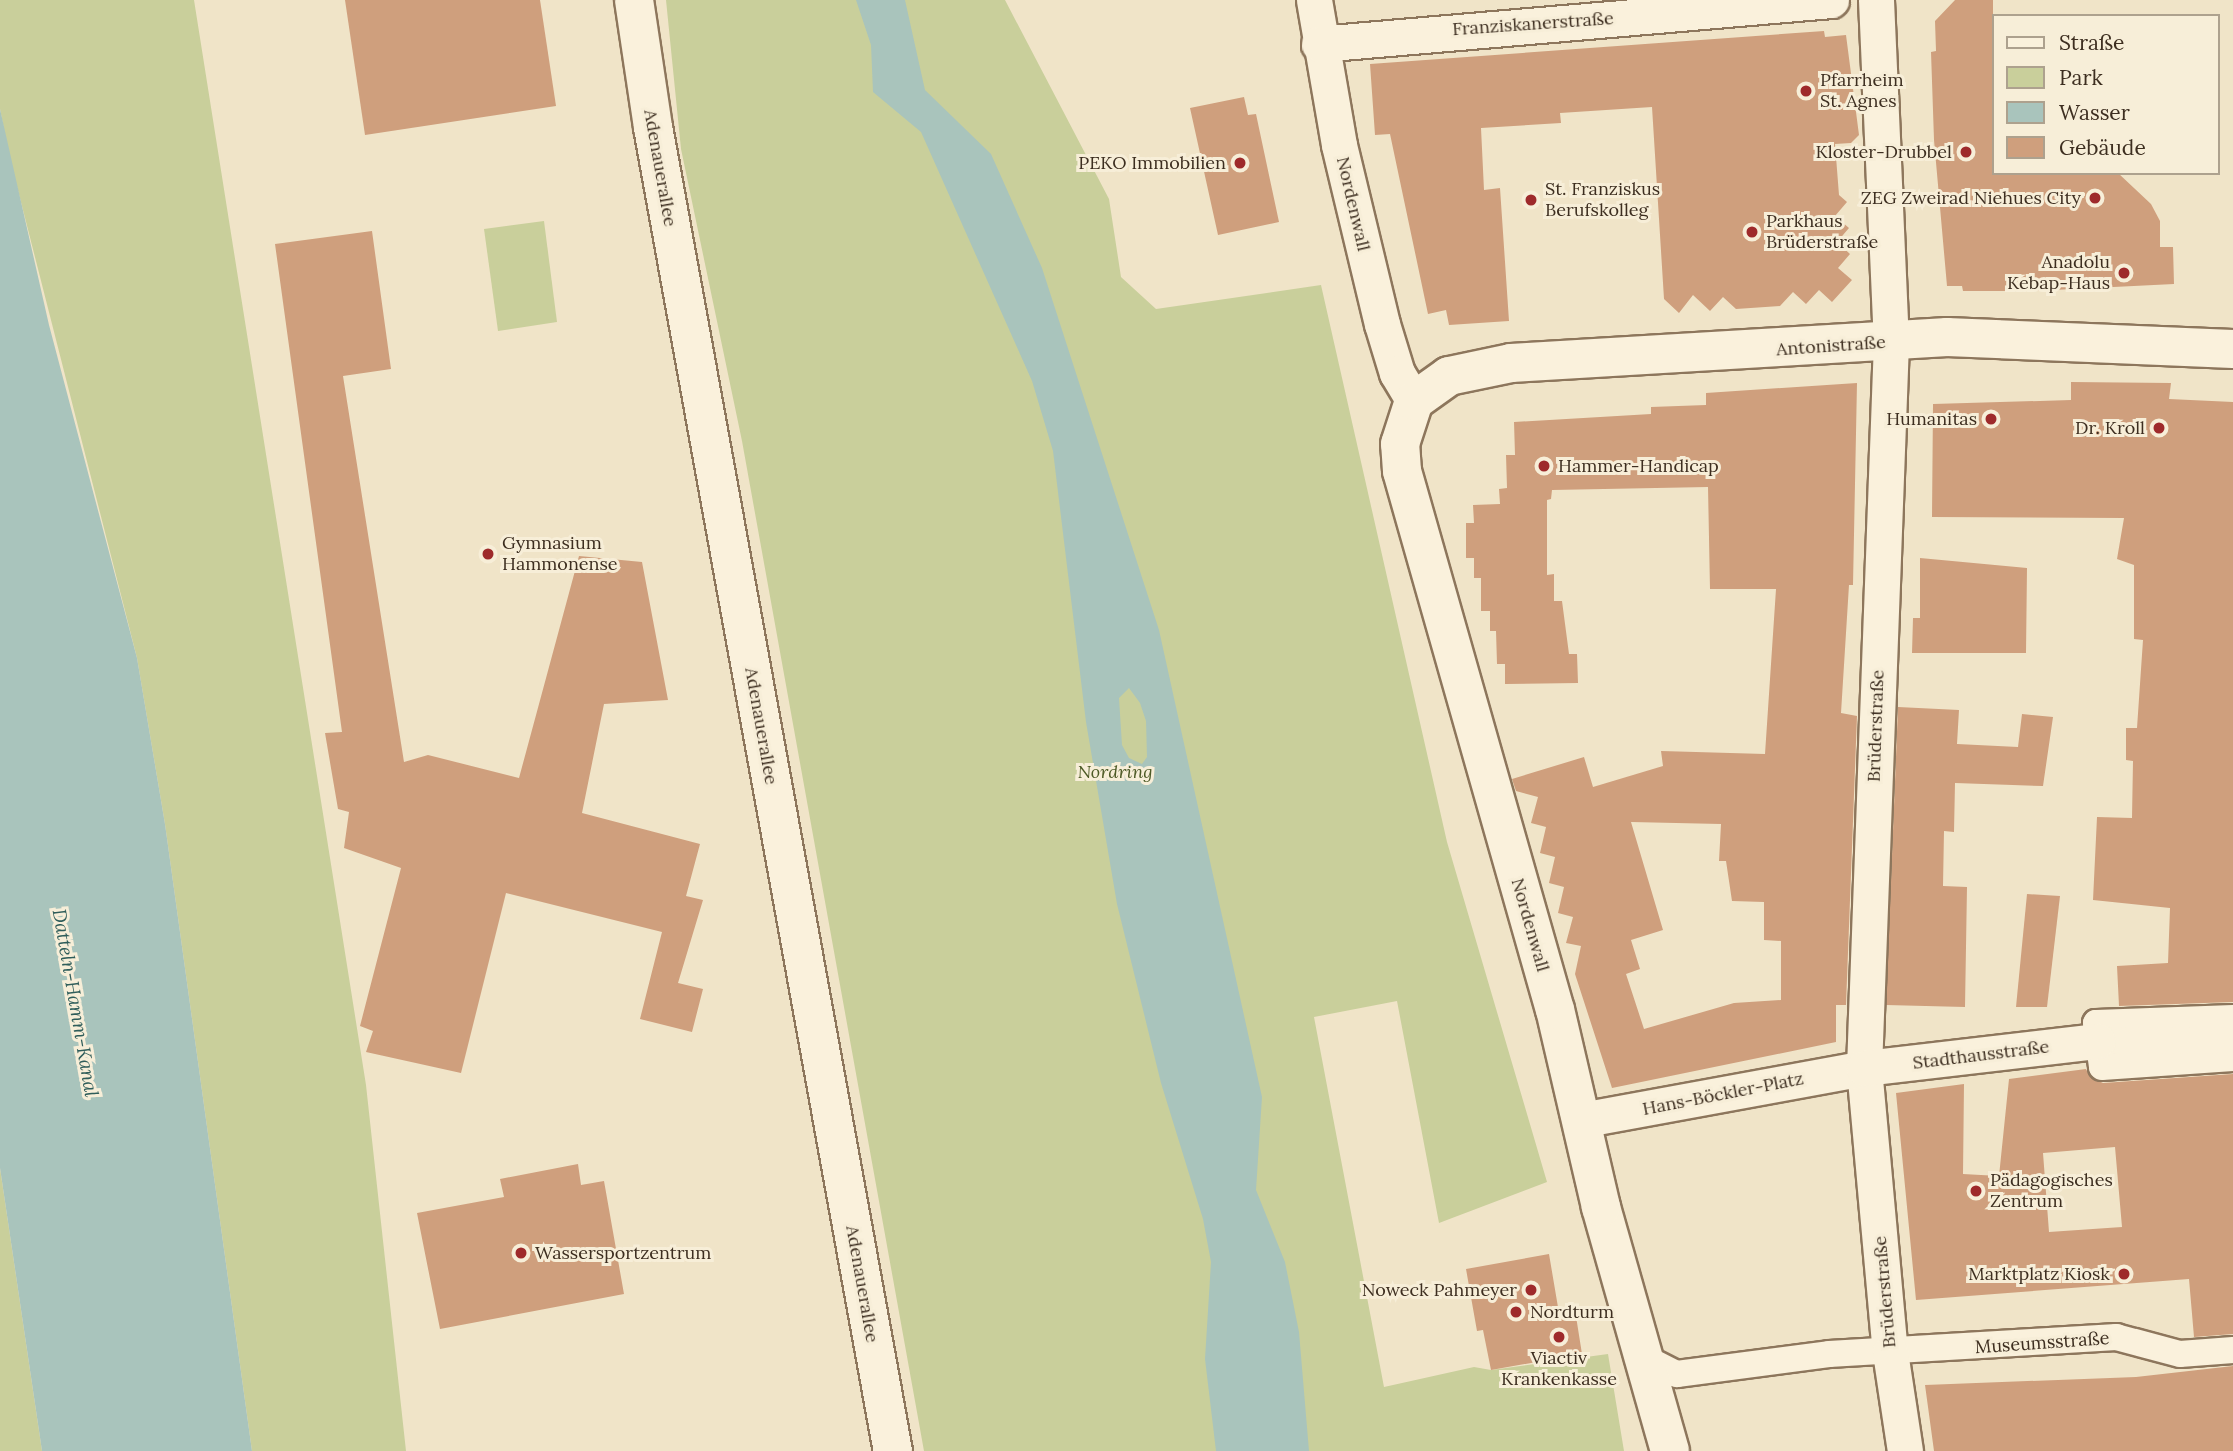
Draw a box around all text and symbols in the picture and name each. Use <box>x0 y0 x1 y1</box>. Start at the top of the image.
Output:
street label: Franziskanerstraße <box>1452 8 1614 40</box>
legend <box>1992 14 2219 175</box>
text: Straße <box>2059 29 2124 56</box>
text: Park <box>2059 64 2103 91</box>
place label: Pfarrheim St. Agnes <box>1820 70 1903 112</box>
marker: Pfarrheim St. Agnes <box>1798 83 1814 99</box>
text: Wasser <box>2059 99 2130 126</box>
street label: Adenauerallee <box>639 108 681 228</box>
text: Gebäude <box>2059 134 2146 161</box>
place label: Kloster-Drubbel <box>1816 141 1952 163</box>
marker: Kloster-Drubbel <box>1958 144 1974 160</box>
place label: PEKO Immobilien <box>1078 152 1226 174</box>
marker: PEKO Immobilien <box>1232 155 1248 171</box>
street label: Nordenwall <box>1332 155 1374 253</box>
place label: St. Franziskus Berufskolleg <box>1545 179 1660 222</box>
place label: ZEG Zweirad Niehues City <box>1861 187 2081 209</box>
marker: ZEG Zweirad Niehues City <box>2087 190 2103 206</box>
marker: St. Franziskus Berufskolleg <box>1523 192 1539 208</box>
place label: Parkhaus Brüderstraße <box>1766 211 1878 254</box>
marker: Parkhaus Brüderstraße <box>1744 224 1760 240</box>
place label: Anadolu Kebap-Haus <box>2007 252 2110 294</box>
marker: Anadolu Kebap-Haus <box>2116 265 2132 281</box>
street label: Antonistraße <box>1775 331 1887 361</box>
place label: Humanitas <box>1886 408 1977 430</box>
marker: Humanitas <box>1983 411 1999 427</box>
place label: Dr. Kroll <box>2075 417 2145 439</box>
marker: Dr. Kroll <box>2151 420 2167 436</box>
place label: Hammer-Handicap <box>1558 455 1719 477</box>
marker: Hammer-Handicap <box>1536 458 1552 474</box>
place label: Gymnasium Hammonense <box>502 533 618 576</box>
marker: Gymnasium Hammonense <box>480 546 496 562</box>
street label: Adenauerallee <box>740 666 782 786</box>
street label: Brüderstraße <box>1863 670 1889 782</box>
park label: Nordring <box>1077 761 1153 783</box>
street label: Nordenwall <box>1506 876 1554 974</box>
water label: Datteln-Hamm-Kanal <box>47 907 103 1099</box>
street label: Stadthausstraße <box>1912 1036 2050 1074</box>
street label: Hans-Böckler-Platz <box>1641 1068 1805 1120</box>
place label: Pädagogisches Zentrum <box>1990 1170 2113 1212</box>
marker: Pädagogisches Zentrum <box>1968 1183 1984 1199</box>
street label: Adenauerallee <box>841 1224 883 1344</box>
street label: Brüderstraße <box>1869 1235 1901 1349</box>
place label: Wassersportzentrum <box>535 1242 711 1264</box>
marker: Wassersportzentrum <box>513 1245 529 1261</box>
place label: Marktplatz Kiosk <box>1968 1263 2110 1285</box>
marker: Marktplatz Kiosk <box>2116 1266 2132 1282</box>
place label: Noweck Pahmeyer <box>1362 1279 1517 1301</box>
marker: Noweck Pahmeyer <box>1523 1282 1539 1298</box>
place label: Nordturm <box>1530 1301 1614 1323</box>
marker: Nordturm <box>1508 1304 1524 1320</box>
street label: Museumsstraße <box>1974 1328 2110 1358</box>
marker: Viactiv Krankenkasse <box>1551 1329 1567 1345</box>
place label: Viactiv Krankenkasse <box>1501 1348 1617 1390</box>

